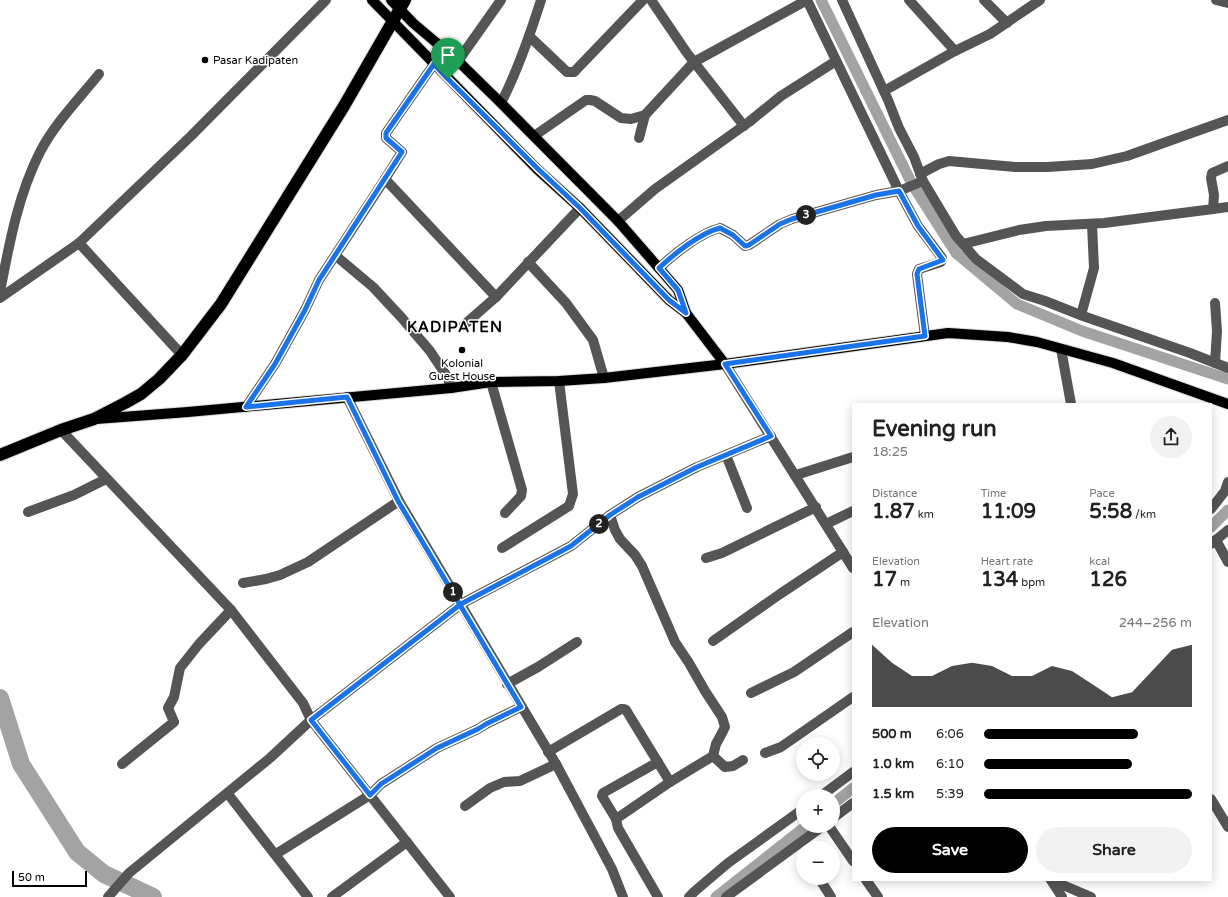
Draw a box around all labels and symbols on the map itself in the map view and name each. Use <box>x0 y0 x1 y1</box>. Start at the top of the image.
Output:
pin <box>431 38 465 79</box>
place label: Pasar Kadipaten <box>213 54 298 67</box>
marker: Pasar Kadipaten <box>200 55 210 65</box>
pin: 3 <box>796 205 816 225</box>
district label: KADIPATEN <box>407 318 503 336</box>
marker: Kolonial Guest House <box>457 345 467 355</box>
place label: Kolonial Guest House <box>429 357 495 383</box>
pin: 2 <box>589 514 609 534</box>
pin: 1 <box>443 582 463 602</box>
scale bar <box>12 869 87 888</box>

